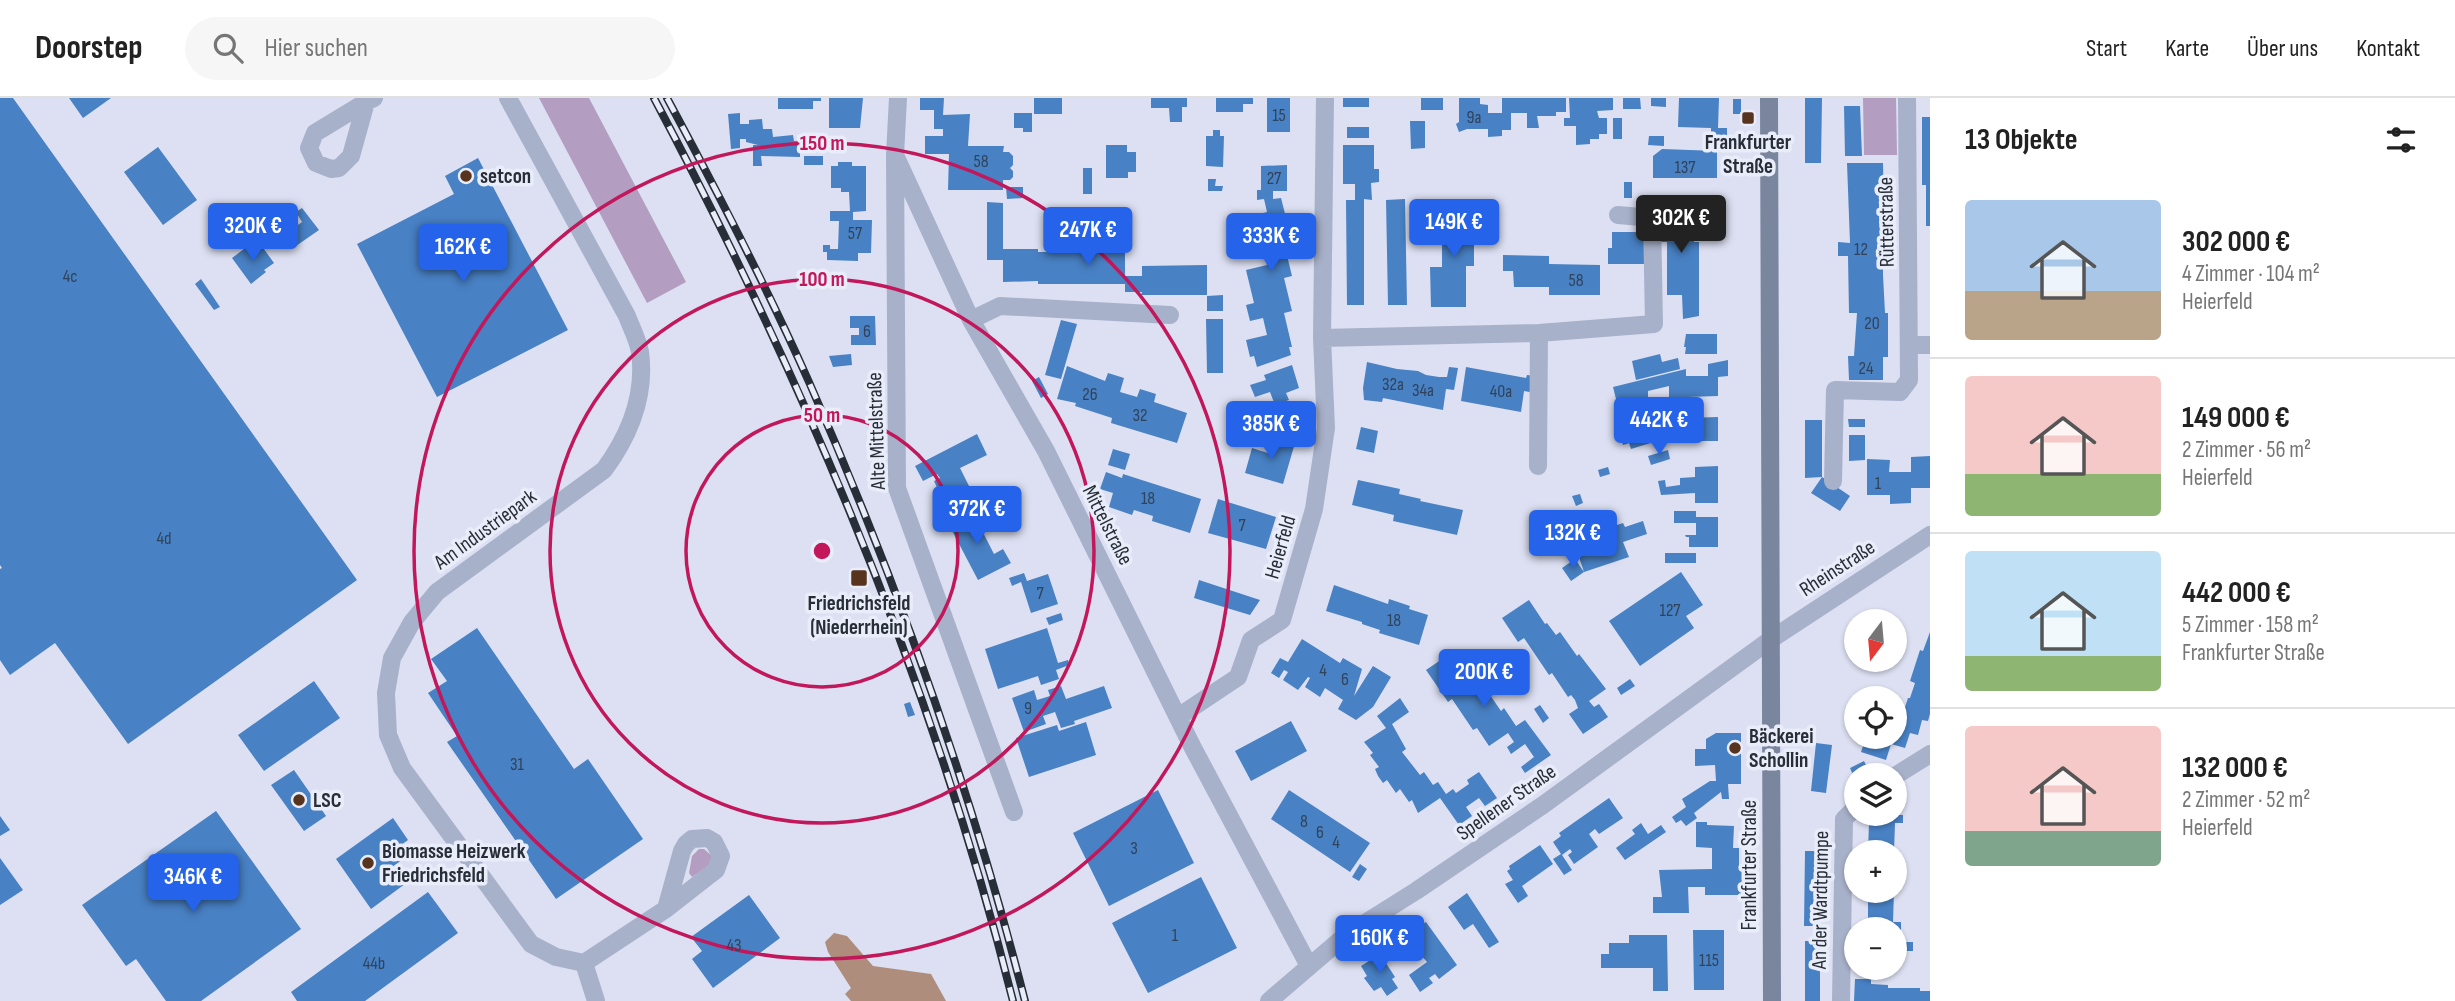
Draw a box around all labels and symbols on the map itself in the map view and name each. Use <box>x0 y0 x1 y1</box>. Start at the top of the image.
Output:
house number: 15 <box>1272 105 1286 126</box>
house number: 9a <box>1467 107 1482 128</box>
marker: Frankfurter Straße <box>1740 110 1756 126</box>
place label: Frankfurter Straße <box>1705 130 1792 179</box>
text: 150 m <box>800 131 844 156</box>
house number: 58 <box>973 151 989 172</box>
house number: 137 <box>1674 157 1696 178</box>
place label: setcon <box>480 164 531 189</box>
marker: setcon <box>458 168 474 184</box>
house number: 27 <box>1267 168 1282 189</box>
street label: Rütterstraße <box>1873 177 1900 267</box>
pin: 302K € <box>1624 195 1738 255</box>
pin: 149K € <box>1397 200 1511 259</box>
pin: 320K € <box>196 204 310 263</box>
pin: 247K € <box>1031 208 1145 267</box>
pin: 333K € <box>1214 214 1328 273</box>
house number: 57 <box>848 223 863 244</box>
pin: 162K € <box>406 225 520 284</box>
house number: 12 <box>1854 239 1868 260</box>
house number: 4c <box>63 266 77 287</box>
text: 100 m <box>799 267 845 292</box>
house number: 58 <box>1568 270 1584 291</box>
house number: 20 <box>1864 313 1880 334</box>
house number: 6 <box>863 321 871 342</box>
house number: 24 <box>1859 358 1874 379</box>
street label: Alte Mittelstraße <box>862 372 891 491</box>
house number: 32a <box>1382 374 1404 395</box>
house number: 34a <box>1412 380 1434 401</box>
house number: 40a <box>1490 381 1512 402</box>
house number: 26 <box>1082 384 1098 405</box>
pin: 442K € <box>1602 398 1716 457</box>
pin: 385K € <box>1214 402 1328 461</box>
text: 50 m <box>804 403 840 428</box>
house number: 32 <box>1133 405 1147 426</box>
house number: 1 <box>1875 473 1882 494</box>
street label: Mittelstraße <box>1077 481 1138 569</box>
street label: Am Industriepark <box>429 484 541 575</box>
pin: 372K € <box>920 486 1034 546</box>
house number: 18 <box>1141 488 1155 509</box>
pin: 132K € <box>1516 510 1630 570</box>
street label: Heierfeld <box>1260 513 1301 582</box>
house number: 7 <box>1238 515 1246 536</box>
house number: 4d <box>156 528 172 549</box>
street label: Rheinstraße <box>1795 535 1880 602</box>
centre of rings <box>810 539 834 563</box>
marker: Friedrichsfeld (Niederrhein) <box>849 568 869 588</box>
house number: 7 <box>1036 583 1044 604</box>
place label: Friedrichsfeld (Niederrhein) <box>807 591 911 640</box>
house number: 127 <box>1659 600 1681 621</box>
north arrow <box>1844 609 1908 672</box>
house number: 18 <box>1387 610 1401 631</box>
pin: 200K € <box>1427 650 1541 709</box>
house number: 4 <box>1319 660 1327 681</box>
house number: 6 <box>1341 669 1349 690</box>
house number: 9 <box>1024 698 1032 719</box>
place label: Bäckerei Schollin <box>1749 724 1813 773</box>
marker: Bäckerei Schollin <box>1727 740 1743 756</box>
house number: 31 <box>510 754 525 775</box>
street label: Spellener Straße <box>1452 759 1561 846</box>
place label: LSC <box>313 788 342 813</box>
marker: LSC <box>291 792 307 808</box>
street label: Frankfurter Straße <box>1737 800 1762 930</box>
house number: 8 <box>1300 811 1308 832</box>
house number: 6 <box>1316 822 1324 843</box>
street label: An der Wardtpumpe <box>1807 831 1834 970</box>
house number: 4 <box>1332 832 1340 853</box>
house number: 3 <box>1130 838 1138 859</box>
place label: Biomasse Heizwerk Friedrichsfeld <box>382 839 526 888</box>
pin: 346K € <box>136 854 250 914</box>
marker: Biomasse Heizwerk Friedrichsfeld <box>360 855 376 871</box>
pin: 160K € <box>1323 916 1437 975</box>
house number: 1 <box>1172 925 1179 946</box>
house number: 43 <box>726 935 742 956</box>
house number: 115 <box>1699 950 1719 971</box>
house number: 44b <box>363 953 385 974</box>

